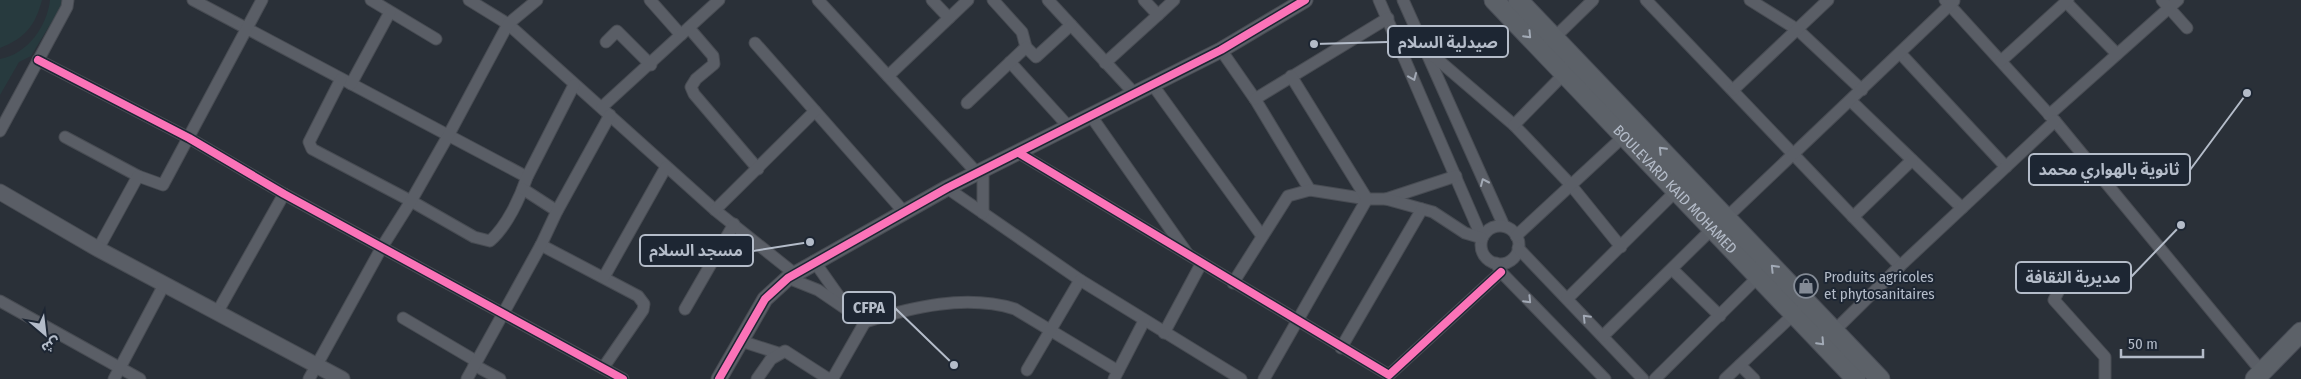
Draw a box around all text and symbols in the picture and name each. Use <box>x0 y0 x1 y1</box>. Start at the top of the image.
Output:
callout: صيدلية السلام <box>1388 26 1508 57</box>
one-way arrow <box>1522 29 1531 38</box>
text: صيدلية السلام <box>1398 33 1498 54</box>
one-way arrow <box>1407 72 1418 81</box>
street label: BOULEVARD KAID MOHAMED <box>1609 121 1741 258</box>
one-way arrow <box>1659 147 1668 156</box>
callout: ثانوية بالهواري محمد <box>2029 154 2190 185</box>
text: ثانوية بالهواري محمد <box>2039 160 2179 183</box>
one-way arrow <box>1479 178 1490 187</box>
callout: مسجد السلام <box>640 235 753 266</box>
text: مسجد السلام <box>649 241 743 262</box>
callout: مديرية الثقافة <box>2016 262 2131 293</box>
one-way arrow <box>1771 265 1780 274</box>
place label: Produits agricoles et phytosanitaires <box>1824 268 1935 303</box>
text: مديرية الثقافة <box>2025 268 2121 287</box>
shop icon: Produits agricoles et phytosanitaires <box>1793 273 1819 299</box>
callout: CFPA <box>843 292 895 323</box>
one-way arrow <box>1522 294 1531 303</box>
text: CFPA <box>853 298 885 317</box>
north arrow <box>20 309 70 359</box>
one-way arrow <box>1583 315 1592 324</box>
scale bar <box>2121 326 2204 358</box>
text: ش <box>38 333 63 357</box>
text: 50 m <box>2128 335 2158 353</box>
one-way arrow <box>1815 337 1824 346</box>

